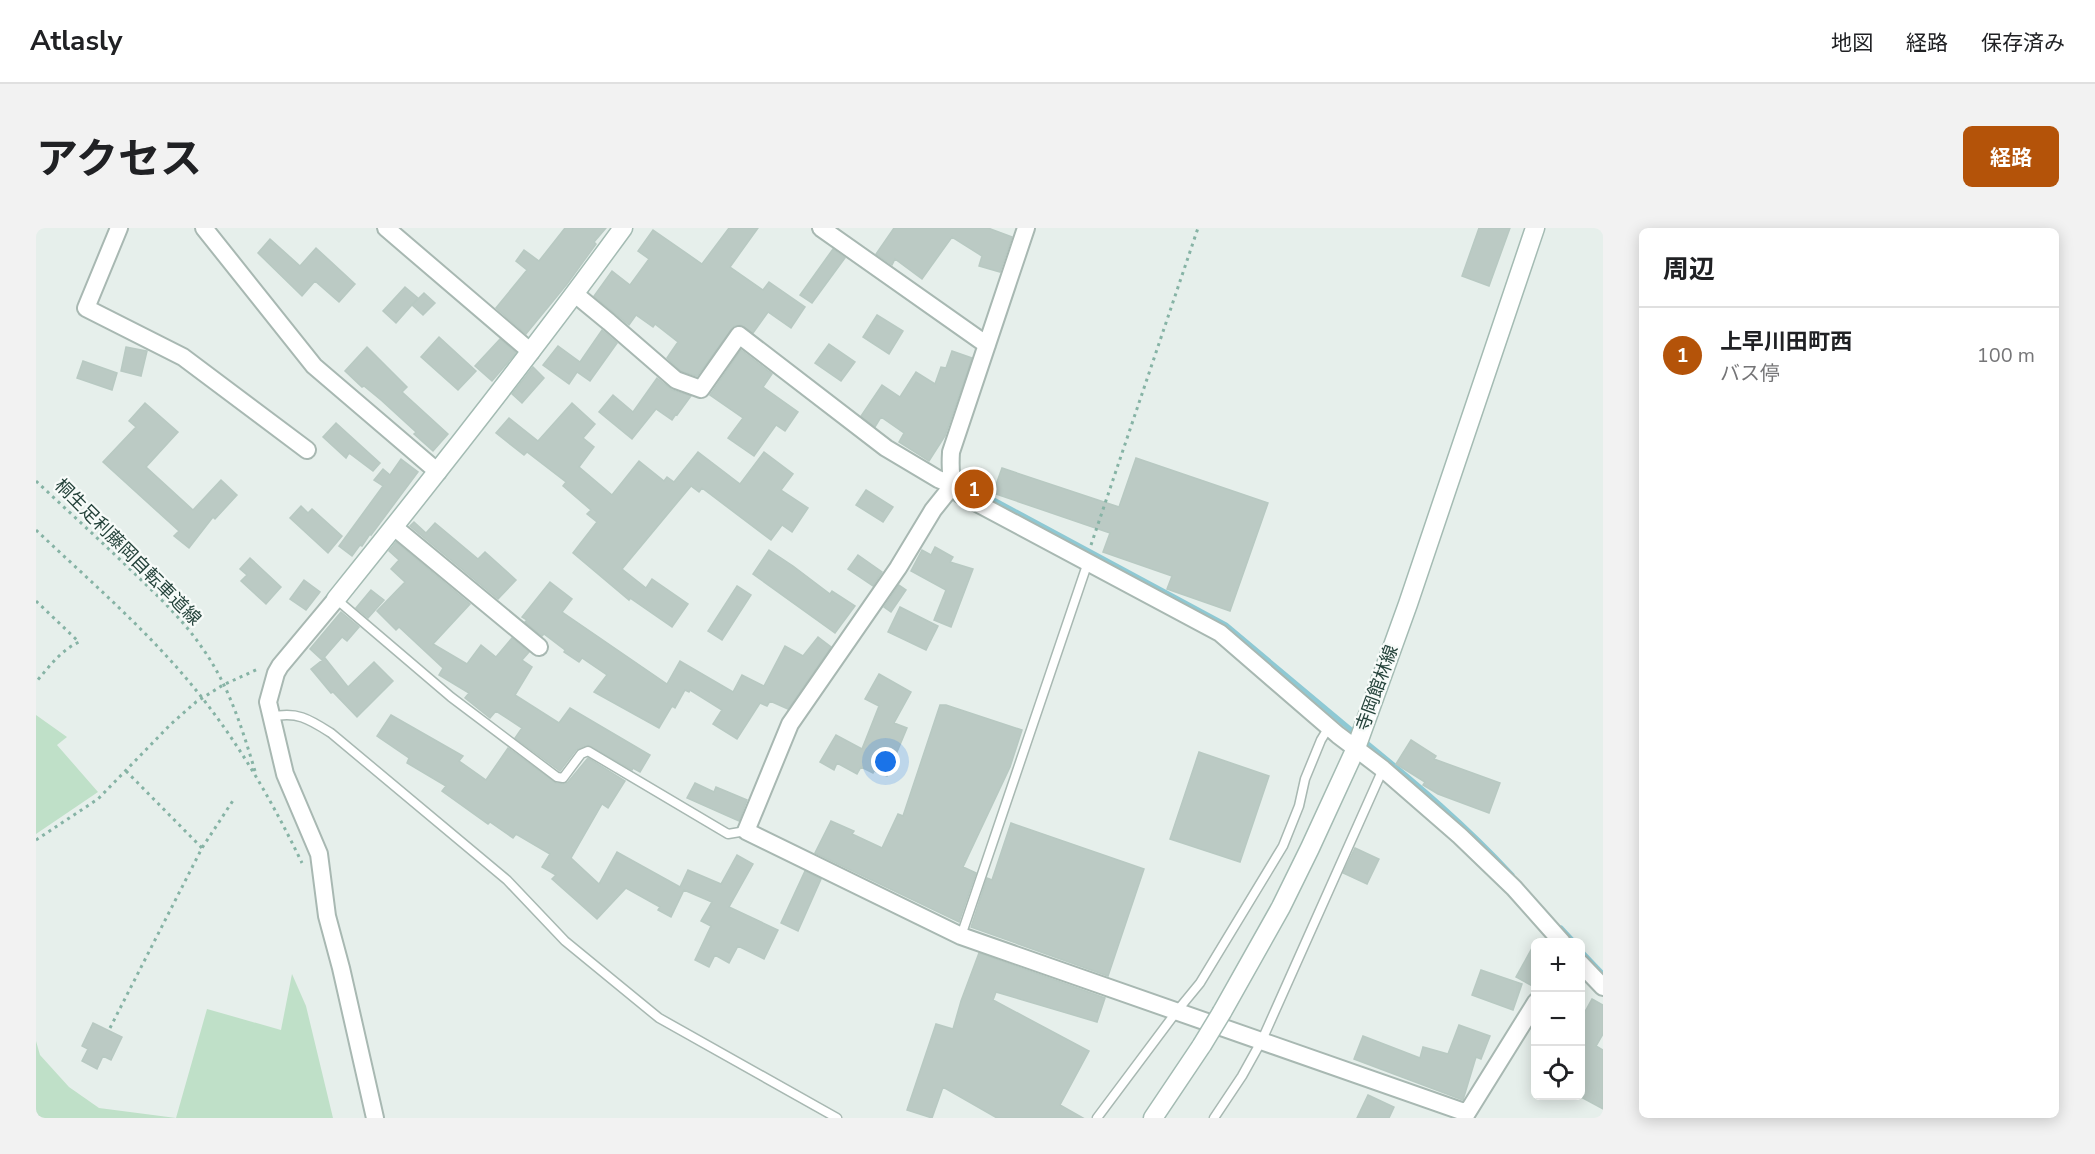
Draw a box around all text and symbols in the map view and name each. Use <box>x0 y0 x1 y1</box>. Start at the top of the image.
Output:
text: Atlasly <box>30 22 122 60</box>
text: 地図 <box>1831 29 1873 57</box>
text: 経路 <box>1906 29 1948 57</box>
text: 保存済み <box>1981 29 2065 57</box>
button: 経路 <box>1963 126 2059 187</box>
text: アクセス <box>36 131 202 188</box>
text: 周辺 <box>1663 252 1715 287</box>
text: 上早川田町西 <box>1720 327 1852 357</box>
text: 1 <box>1677 342 1689 369</box>
text: 100 m <box>1977 342 2035 369</box>
text: バス停 <box>1720 360 1780 387</box>
pin: 1 <box>954 466 994 512</box>
street label: 桐生足利藤岡自転車道線 <box>50 474 206 630</box>
street label: 寺岡館林線 <box>1350 642 1404 734</box>
your location <box>871 747 900 776</box>
map controls <box>1531 938 1585 1100</box>
button: + <box>1531 938 1585 992</box>
button: − <box>1531 992 1585 1046</box>
button: locate <box>1531 1046 1585 1100</box>

